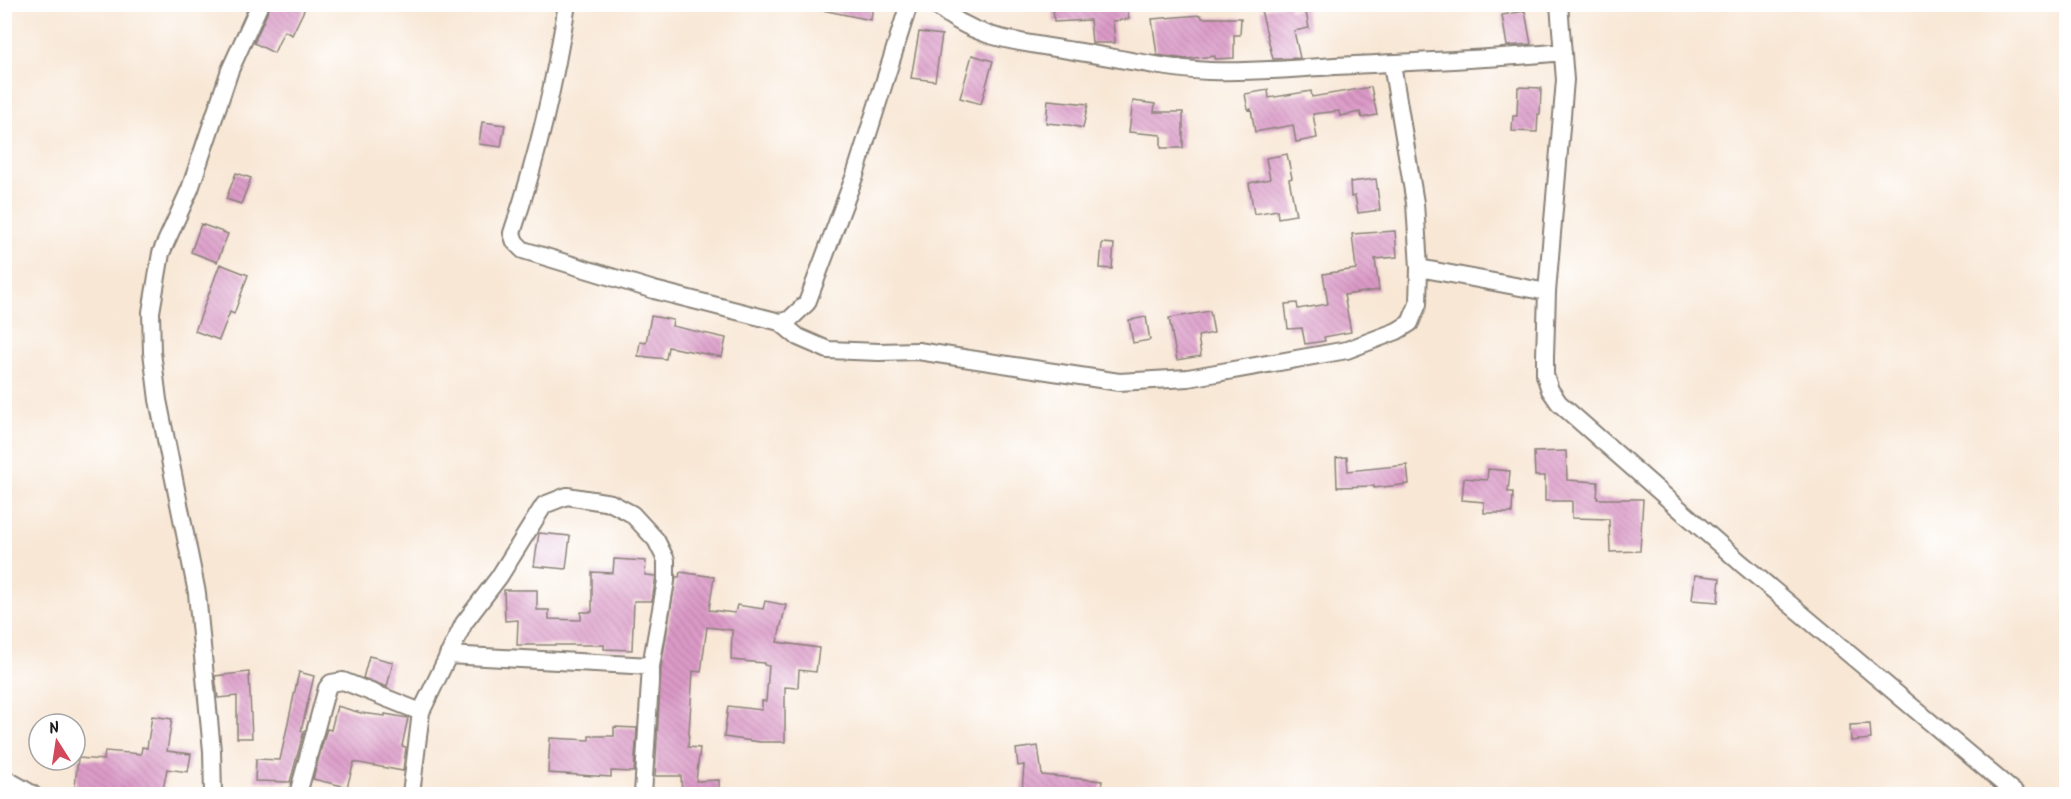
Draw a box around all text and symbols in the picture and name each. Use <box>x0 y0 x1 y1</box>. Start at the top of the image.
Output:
north arrow <box>27 712 87 772</box>
text: N <box>47 716 62 742</box>

